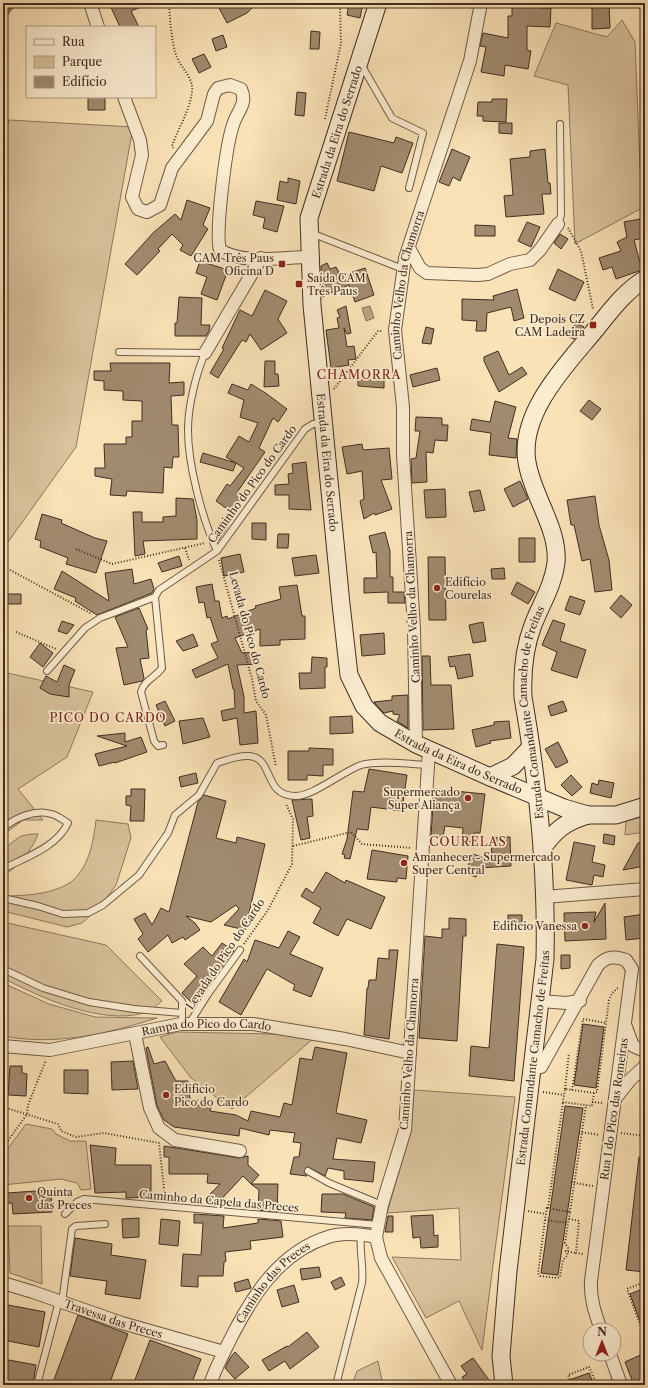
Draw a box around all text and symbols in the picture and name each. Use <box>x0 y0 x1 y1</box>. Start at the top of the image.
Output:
legend <box>26 26 156 98</box>
text: Rua <box>62 34 85 49</box>
text: Parque <box>62 54 103 69</box>
street label: Estrada da Eira do Serrado <box>309 64 365 200</box>
text: Edifício <box>62 74 107 89</box>
street label: Caminho Velho da Chamorra <box>388 208 427 361</box>
place label: CAM Três Paus Oficina D <box>193 251 274 278</box>
marker: CAM Três Paus Oficina D <box>277 259 287 269</box>
place label: Saída CAM Três Paus <box>307 271 366 298</box>
marker: Saída CAM Três Paus <box>294 279 304 289</box>
place label: Depois CZ CAM Ladeira <box>515 312 585 339</box>
marker: Depois CZ CAM Ladeira <box>588 320 598 330</box>
district label: CHAMORRA <box>317 367 401 382</box>
street label: Estrada da Eira do Serrado <box>314 393 341 533</box>
street label: Caminho do Pico do Cardo <box>204 422 300 546</box>
street label: Caminho Velho da Chamorra <box>401 530 423 683</box>
street label: Levada do Pico do Cardo <box>226 570 274 700</box>
place label: Edifício Courelas <box>445 575 492 602</box>
marker: Edifício Courelas <box>432 583 442 593</box>
text: Estrada Comandante Camacho de Freitas <box>516 603 548 820</box>
street label: Estrada Comandante Camacho de Freitas <box>534 605 550 821</box>
district label: PICO DO CARDO <box>49 710 167 725</box>
street label: Estrada da Eira do Serrado <box>392 726 525 797</box>
place label: Supermercado Super Aliança <box>383 785 460 812</box>
marker: Supermercado Super Aliança <box>463 793 473 803</box>
district label: COURELAS <box>429 834 507 849</box>
place label: Amanhecer - Supermercado Super Central <box>411 850 560 877</box>
marker: Amanhecer - Supermercado Super Central <box>399 858 409 868</box>
street label: Levada do Pico do Cardo <box>183 896 268 1012</box>
place label: Edifício Vanessa <box>492 919 577 933</box>
marker: Edifício Vanessa <box>580 921 590 931</box>
street label: Estrada Comandante Camacho de Freitas <box>514 950 552 1166</box>
street label: Caminho Velho da Chamorra <box>397 977 421 1130</box>
street label: Rampa do Pico do Cardo <box>140 1017 273 1039</box>
street label: Rua 1 do Pico das Romeiras <box>597 1037 631 1181</box>
place label: Edifício Pico do Cardo <box>174 1082 249 1109</box>
marker: Edifício Pico do Cardo <box>161 1090 171 1100</box>
place label: Quinta das Preces <box>37 1185 92 1212</box>
street label: Caminho da Capela das Preces <box>138 1187 300 1215</box>
marker: Quinta das Preces <box>24 1193 34 1203</box>
street label: Caminho das Preces <box>233 1239 313 1326</box>
street label: Travessa das Preces <box>62 1296 164 1341</box>
north arrow <box>582 1322 622 1362</box>
text: N <box>597 1325 607 1339</box>

